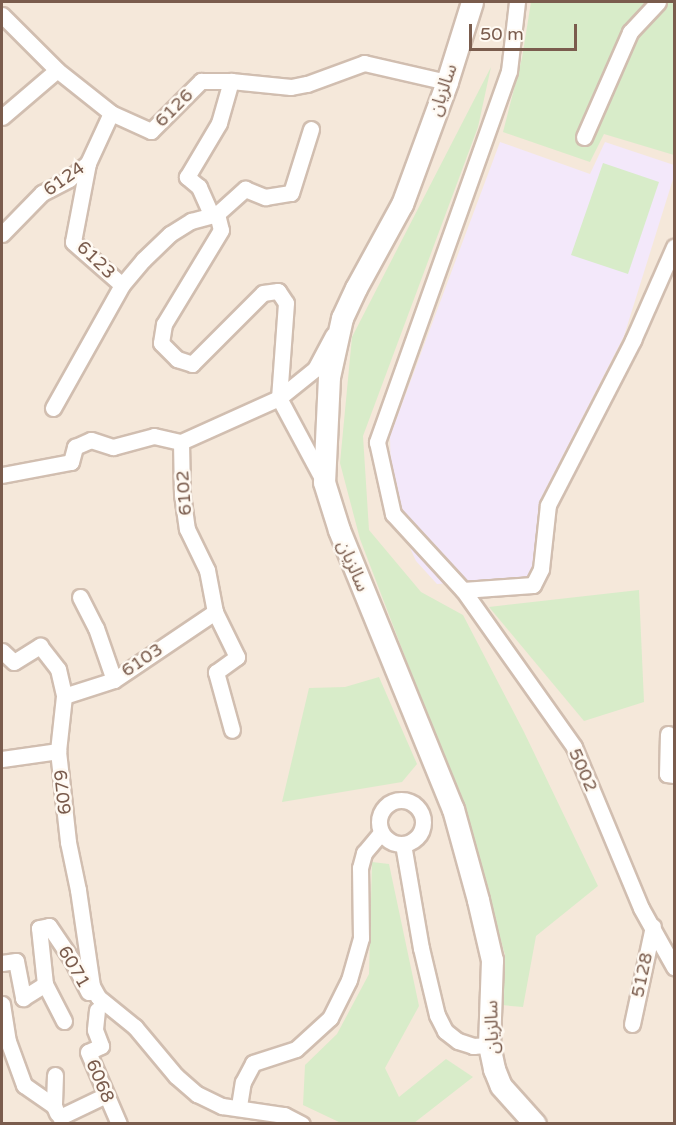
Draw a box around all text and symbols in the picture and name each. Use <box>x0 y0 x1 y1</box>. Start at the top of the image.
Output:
scale bar <box>472 12 580 50</box>
text: 50 m <box>480 23 524 45</box>
street label: سالزيان <box>424 61 462 119</box>
street label: 6126 <box>150 84 198 132</box>
street label: 6124 <box>39 157 89 201</box>
street label: 6123 <box>72 237 120 283</box>
street label: 6102 <box>172 470 196 516</box>
street label: سالزيان <box>333 537 373 595</box>
street label: 6103 <box>117 638 167 682</box>
street label: 5002 <box>564 745 602 795</box>
street label: 6079 <box>50 768 76 816</box>
street label: 6071 <box>53 942 95 992</box>
street label: 5128 <box>627 951 657 999</box>
street label: سالزيان <box>481 1000 503 1054</box>
street label: 6068 <box>81 1056 119 1106</box>

